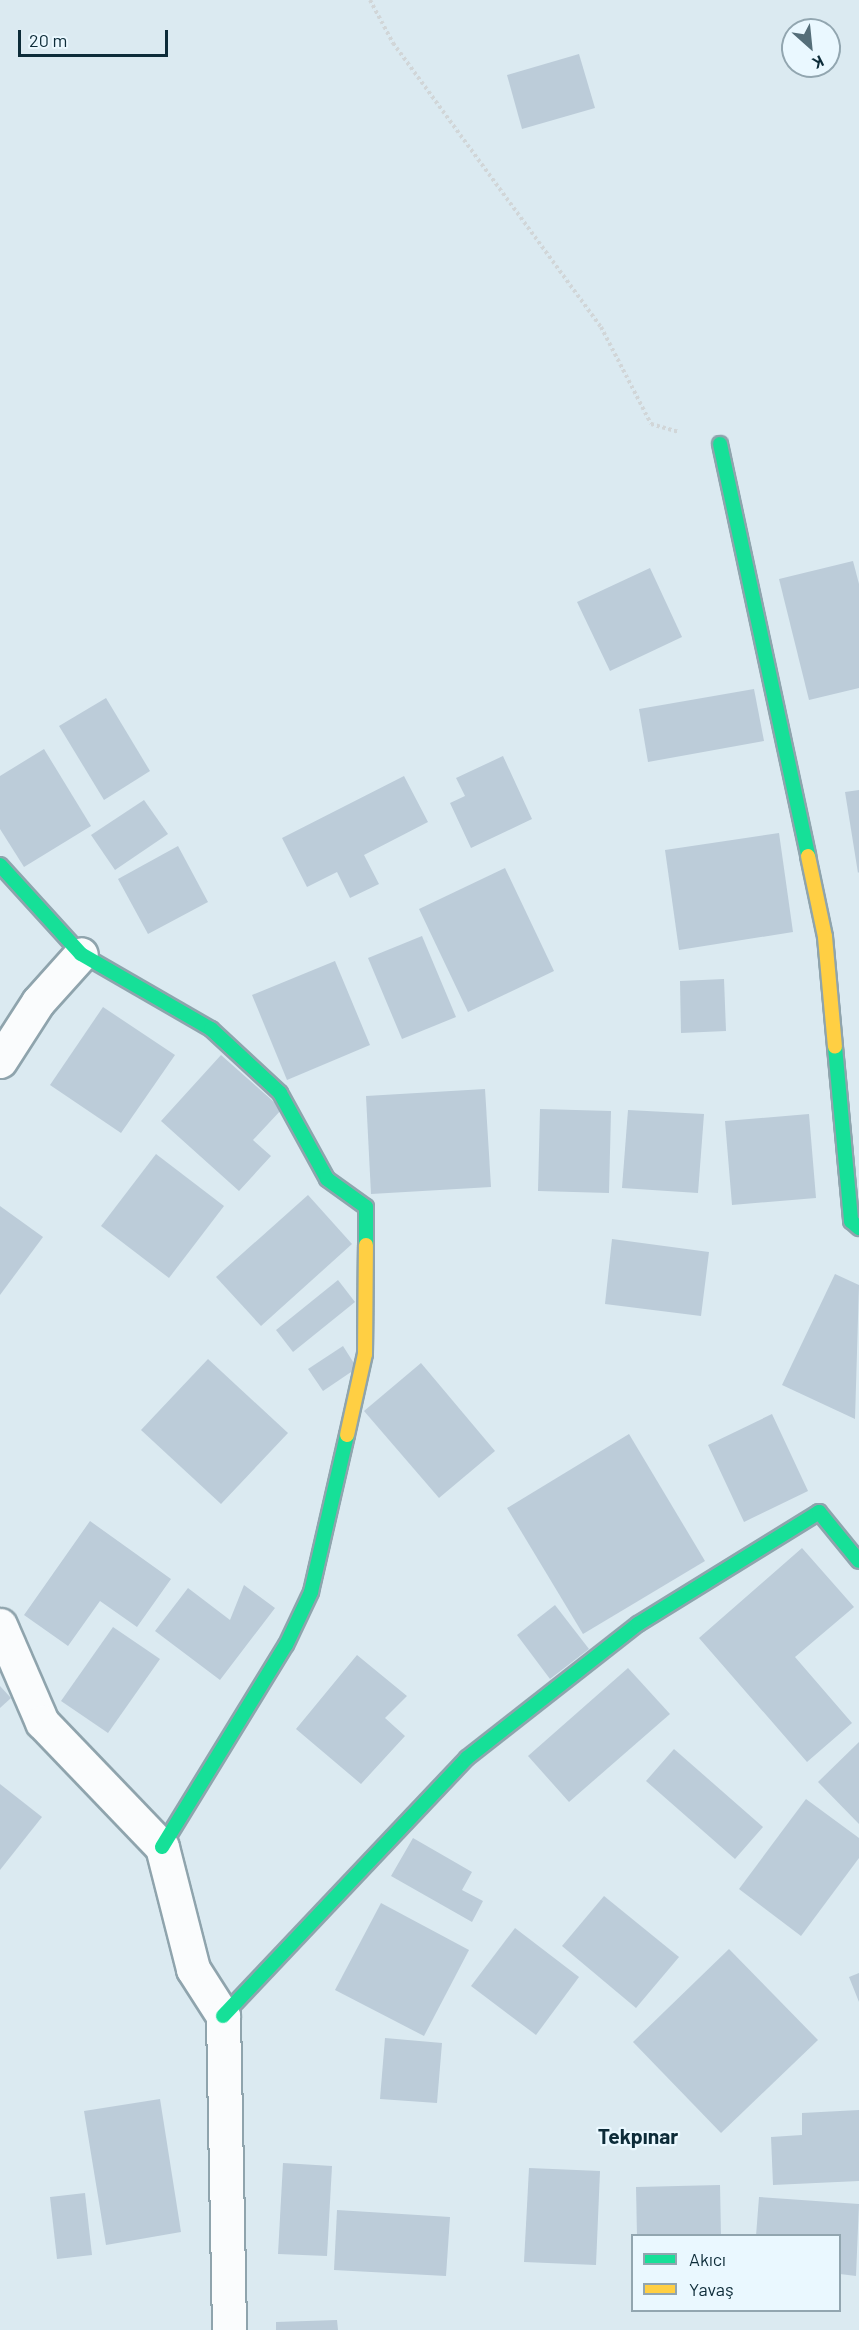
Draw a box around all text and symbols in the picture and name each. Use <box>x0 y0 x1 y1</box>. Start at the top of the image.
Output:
scale bar <box>21 18 171 56</box>
north arrow <box>781 18 841 78</box>
text: 20 m <box>29 29 67 51</box>
text: K <box>810 52 827 73</box>
district label: Tekpınar <box>598 2123 678 2149</box>
legend <box>631 2234 841 2312</box>
text: Akıcı <box>689 2248 726 2270</box>
text: Yavaş <box>689 2278 734 2300</box>

